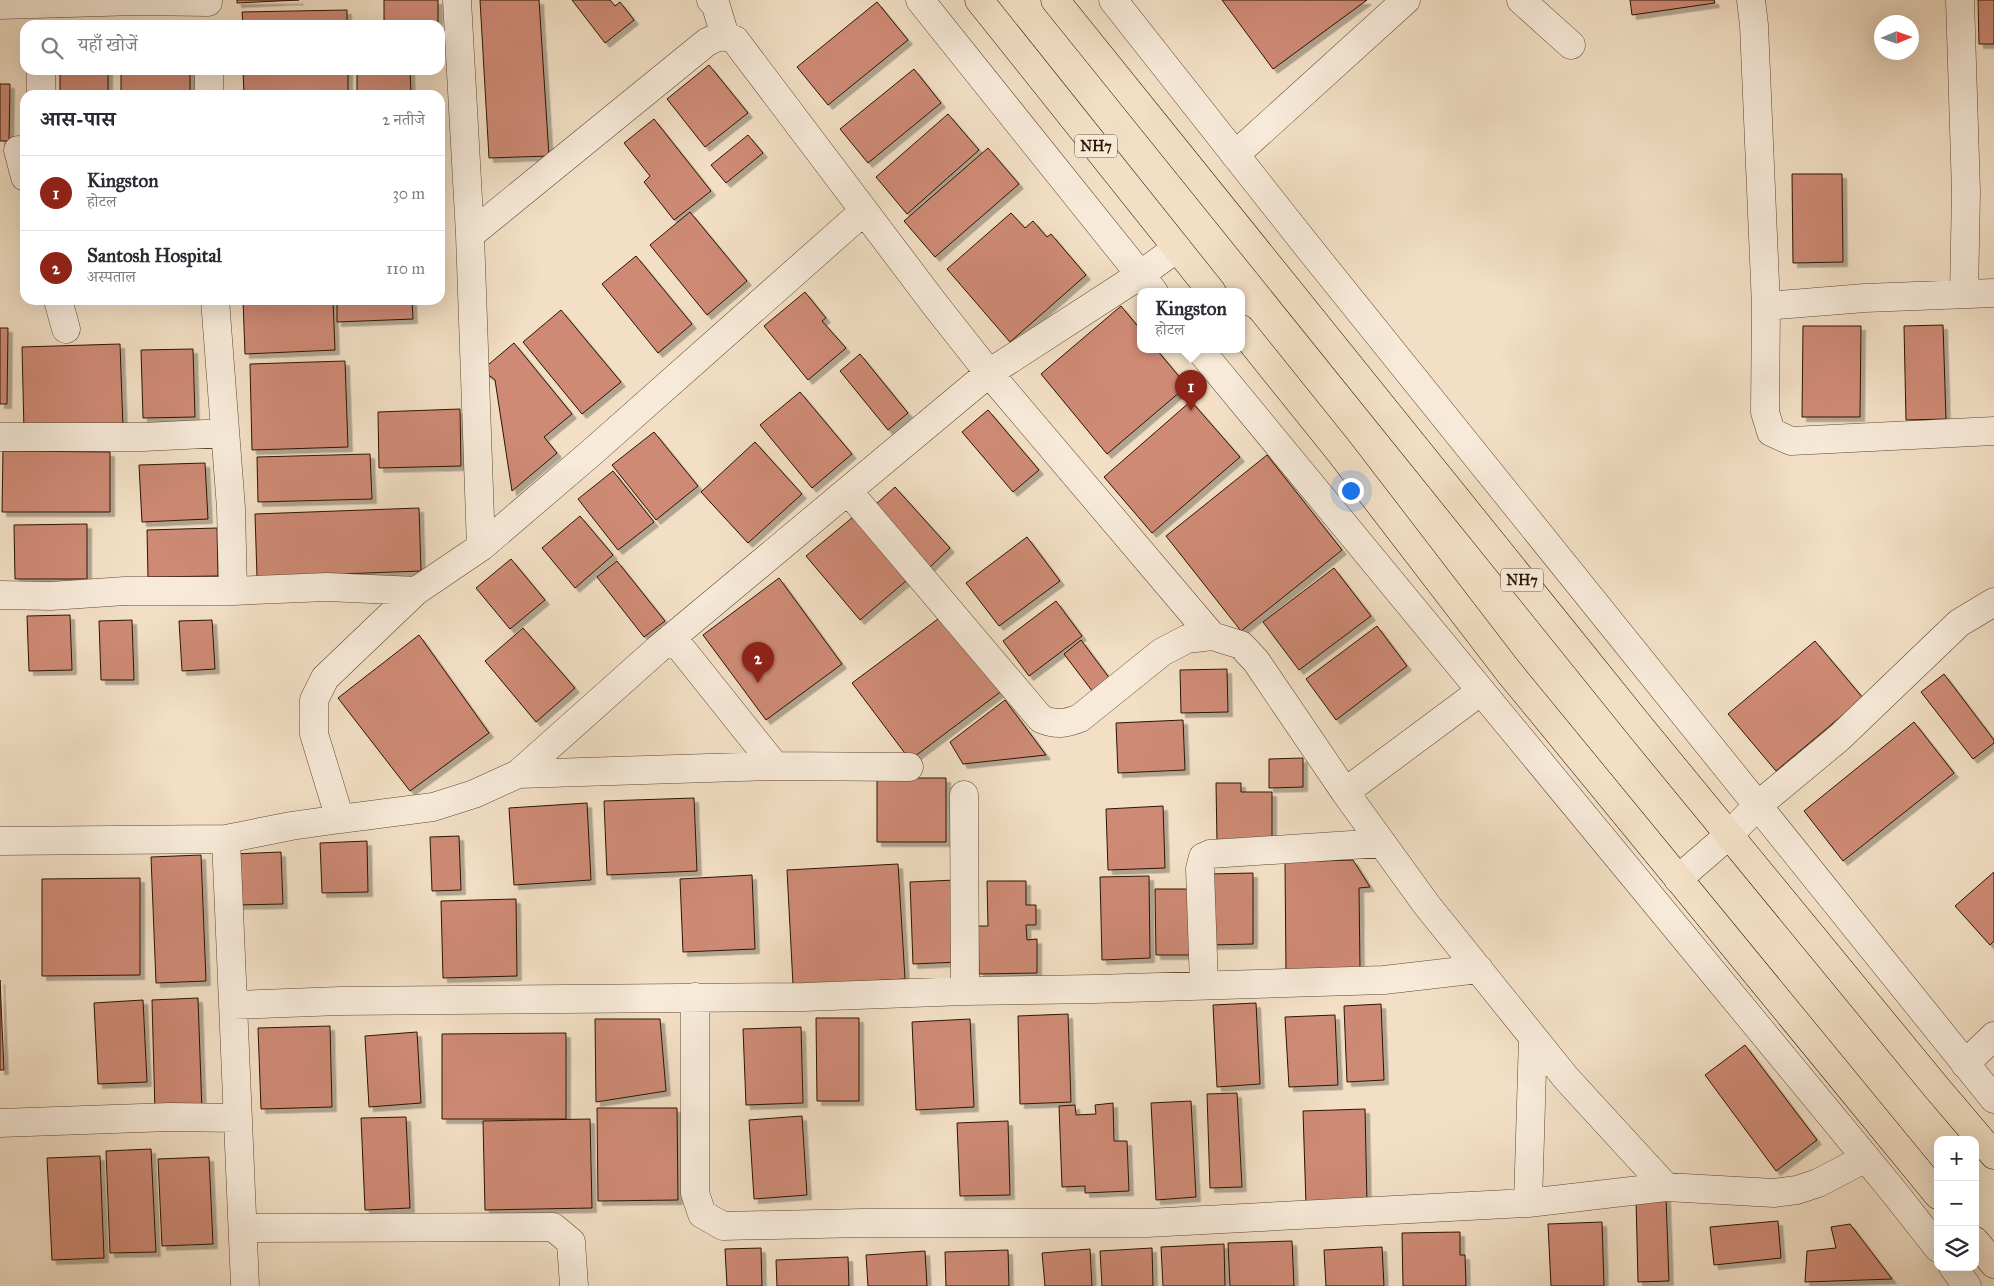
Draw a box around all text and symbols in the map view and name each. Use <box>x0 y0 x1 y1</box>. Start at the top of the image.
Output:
north arrow <box>1874 15 1919 60</box>
search box <box>20 20 445 75</box>
text: यहाँ खोजें <box>78 33 138 56</box>
icon: search <box>38 34 66 62</box>
text: आस-पास <box>40 106 115 132</box>
text: 2 नतीजे <box>382 110 425 129</box>
road number: NH7 <box>1075 134 1117 158</box>
text: Kingston <box>87 169 159 192</box>
text: 1 <box>53 184 59 203</box>
text: 30 m <box>392 184 425 203</box>
text: होटल <box>87 192 116 211</box>
text: Santosh Hospital <box>87 244 222 267</box>
text: 2 <box>52 259 60 278</box>
text: 110 m <box>386 259 425 278</box>
text: अस्पताल <box>87 267 136 286</box>
popup <box>1137 288 1245 353</box>
text: Kingston <box>1155 297 1227 320</box>
text: होटल <box>1155 320 1185 339</box>
pin: 1 <box>1175 370 1207 411</box>
your location <box>1338 478 1364 504</box>
road number: NH7 <box>1501 568 1543 592</box>
pin: 2 <box>742 642 774 683</box>
map controls <box>1934 1136 1979 1271</box>
button: + <box>1934 1136 1979 1181</box>
button: − <box>1934 1181 1979 1226</box>
button: layers <box>1934 1226 1979 1271</box>

